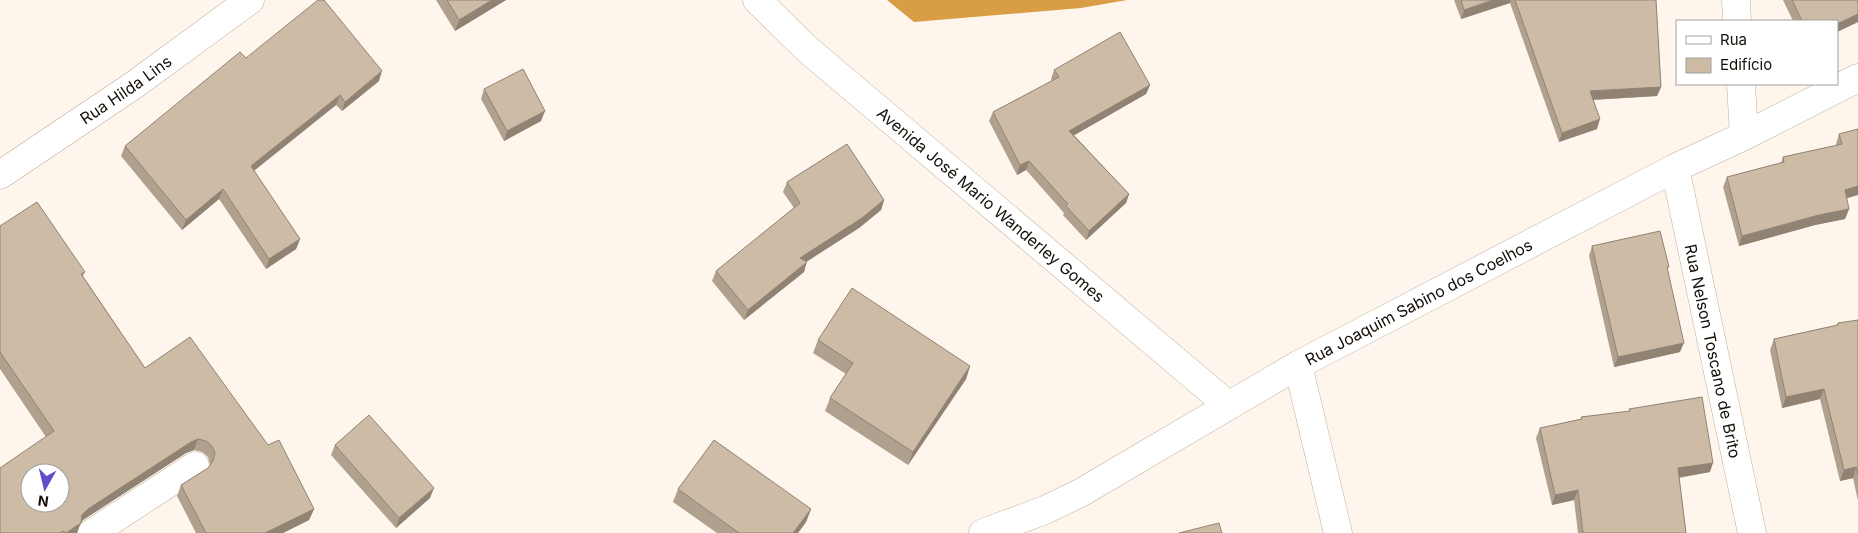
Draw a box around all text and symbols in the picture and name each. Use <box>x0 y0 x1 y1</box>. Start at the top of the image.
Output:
legend <box>1676 20 1838 85</box>
text: Rua <box>1720 30 1747 49</box>
street label: Rua Hilda Lins <box>76 51 175 128</box>
text: Edifício <box>1720 55 1772 74</box>
street label: Avenida José Mario Wanderley Gomes <box>873 103 1109 306</box>
street label: Rua Joaquim Sabino dos Coelhos <box>1302 234 1536 370</box>
street label: Rua Nelson Toscano de Brito <box>1681 242 1745 460</box>
north arrow <box>20 463 70 513</box>
text: N <box>37 492 50 511</box>

